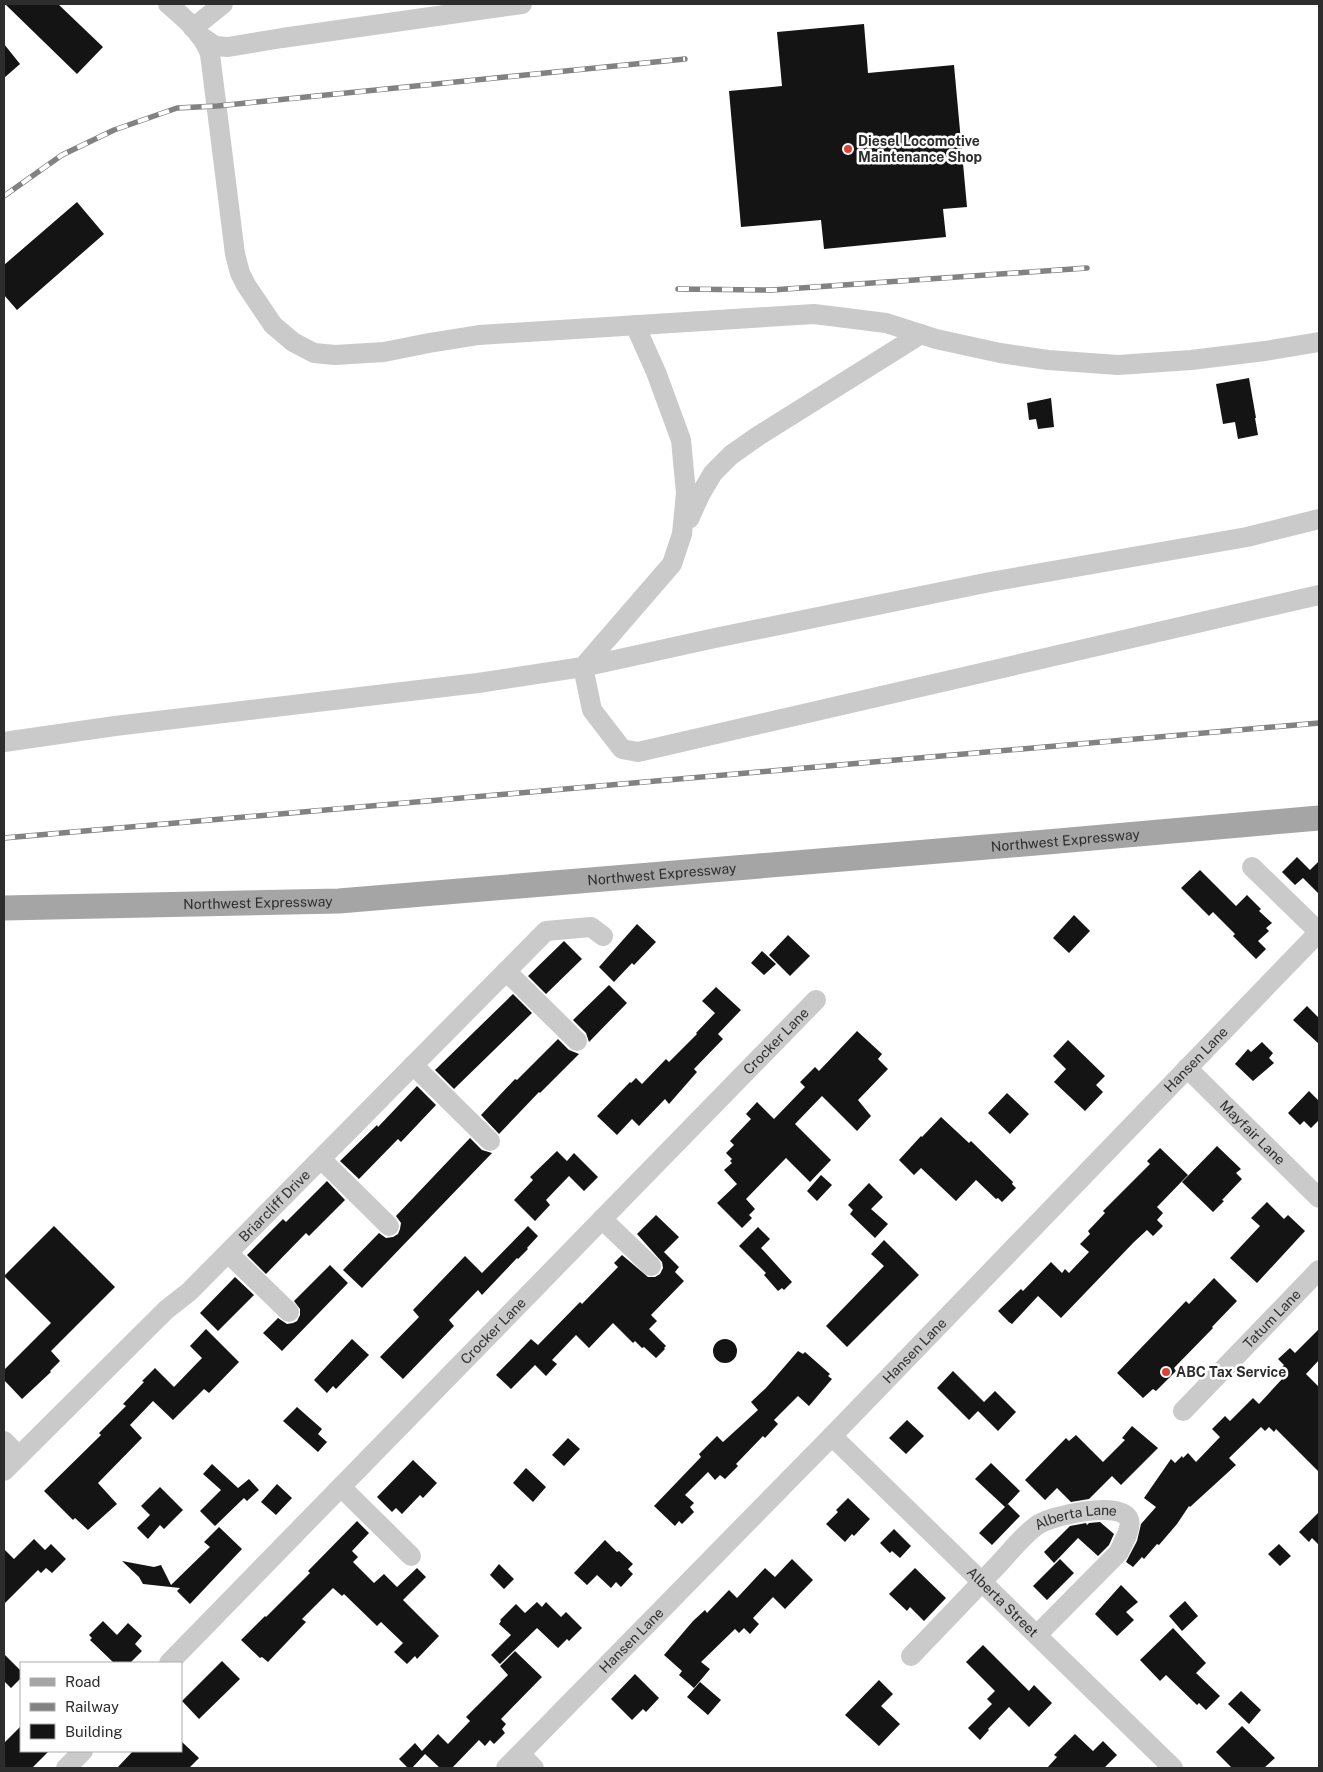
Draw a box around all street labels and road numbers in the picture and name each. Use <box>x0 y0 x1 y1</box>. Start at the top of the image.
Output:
street label: Northwest Expressway <box>990 826 1141 855</box>
street label: Northwest Expressway <box>587 860 737 888</box>
street label: Northwest Expressway <box>183 893 333 912</box>
street label: Crocker Lane <box>740 1004 812 1078</box>
street label: Hansen Lane <box>1161 1023 1231 1095</box>
street label: Mayfair Lane <box>1217 1097 1288 1168</box>
street label: Briarcliff Drive <box>236 1166 313 1245</box>
street label: Tatum Lane <box>1240 1286 1304 1352</box>
street label: Crocker Lane <box>457 1294 529 1367</box>
street label: Hansen Lane <box>879 1315 950 1387</box>
street label: Alberta Lane <box>1032 1502 1118 1533</box>
street label: Alberta Street <box>964 1564 1042 1640</box>
street label: Hansen Lane <box>596 1604 667 1676</box>

